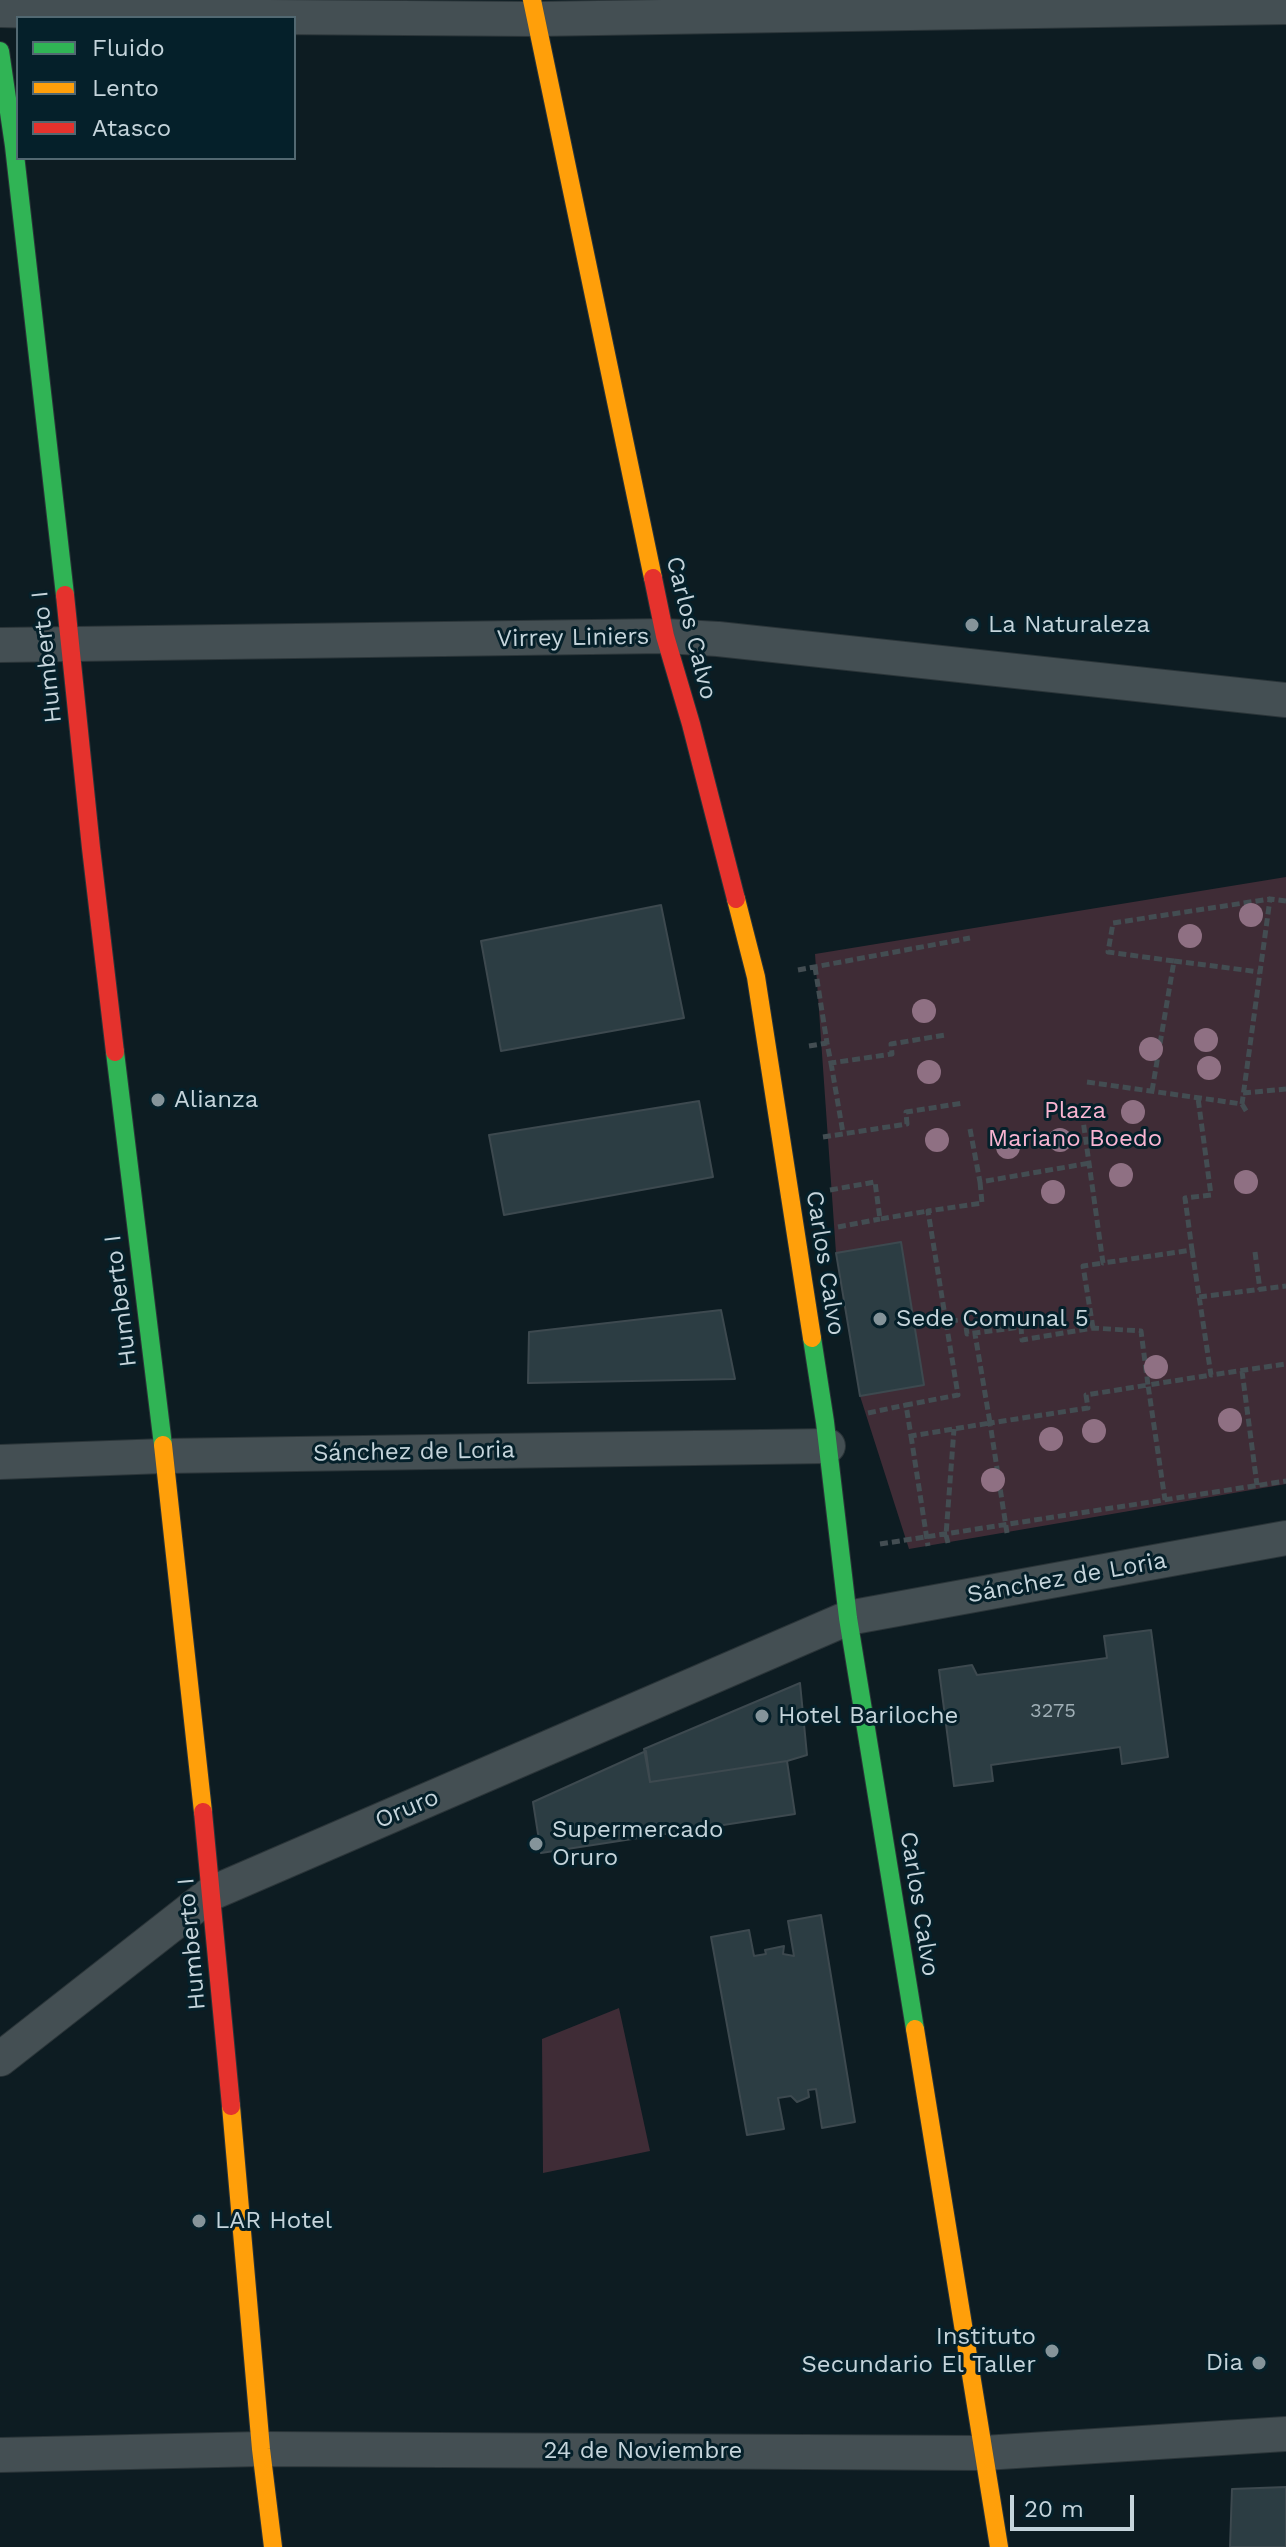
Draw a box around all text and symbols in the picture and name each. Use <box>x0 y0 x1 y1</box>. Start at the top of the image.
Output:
legend <box>16 16 296 160</box>
text: Fluido <box>92 34 165 62</box>
text: Lento <box>92 74 159 102</box>
text: Atasco <box>92 114 171 142</box>
street label: Carlos Calvo <box>659 554 723 702</box>
street label: Humberto I <box>26 589 68 725</box>
place label: La Naturaleza <box>988 611 1150 639</box>
marker: La Naturaleza <box>963 616 981 634</box>
street label: Virrey Liniers <box>496 622 650 654</box>
place label: Alianza <box>174 1086 258 1114</box>
marker: Alianza <box>149 1091 167 1109</box>
park label: Plaza Mariano Boedo <box>988 1097 1162 1153</box>
street label: Carlos Calvo <box>799 1189 851 1337</box>
street label: Humberto I <box>99 1233 143 1369</box>
place label: Sede Comunal 5 <box>896 1305 1089 1333</box>
marker: Sede Comunal 5 <box>871 1310 889 1328</box>
street label: Sánchez de Loria <box>313 1436 515 1468</box>
street label: Sánchez de Loria <box>965 1546 1169 1610</box>
house number: 3275 <box>1030 1699 1076 1723</box>
place label: Hotel Bariloche <box>778 1702 958 1730</box>
marker: Hotel Bariloche <box>753 1707 771 1725</box>
street label: Oruro <box>371 1783 443 1835</box>
place label: Supermercado Oruro <box>552 1816 723 1872</box>
street label: Carlos Calvo <box>893 1830 945 1978</box>
marker: Supermercado Oruro <box>527 1835 545 1853</box>
street label: Humberto I <box>172 1877 212 2011</box>
place label: LAR Hotel <box>215 2207 332 2235</box>
marker: LAR Hotel <box>190 2212 208 2230</box>
place label: Instituto Secundario El Taller <box>801 2323 1036 2379</box>
marker: Instituto Secundario El Taller <box>1043 2342 1061 2360</box>
place label: Dia <box>1206 2349 1243 2377</box>
marker: Dia <box>1250 2354 1268 2372</box>
street label: 24 de Noviembre <box>544 2437 742 2465</box>
scale bar <box>1014 2479 1138 2529</box>
text: 20 m <box>1024 2495 1084 2523</box>

